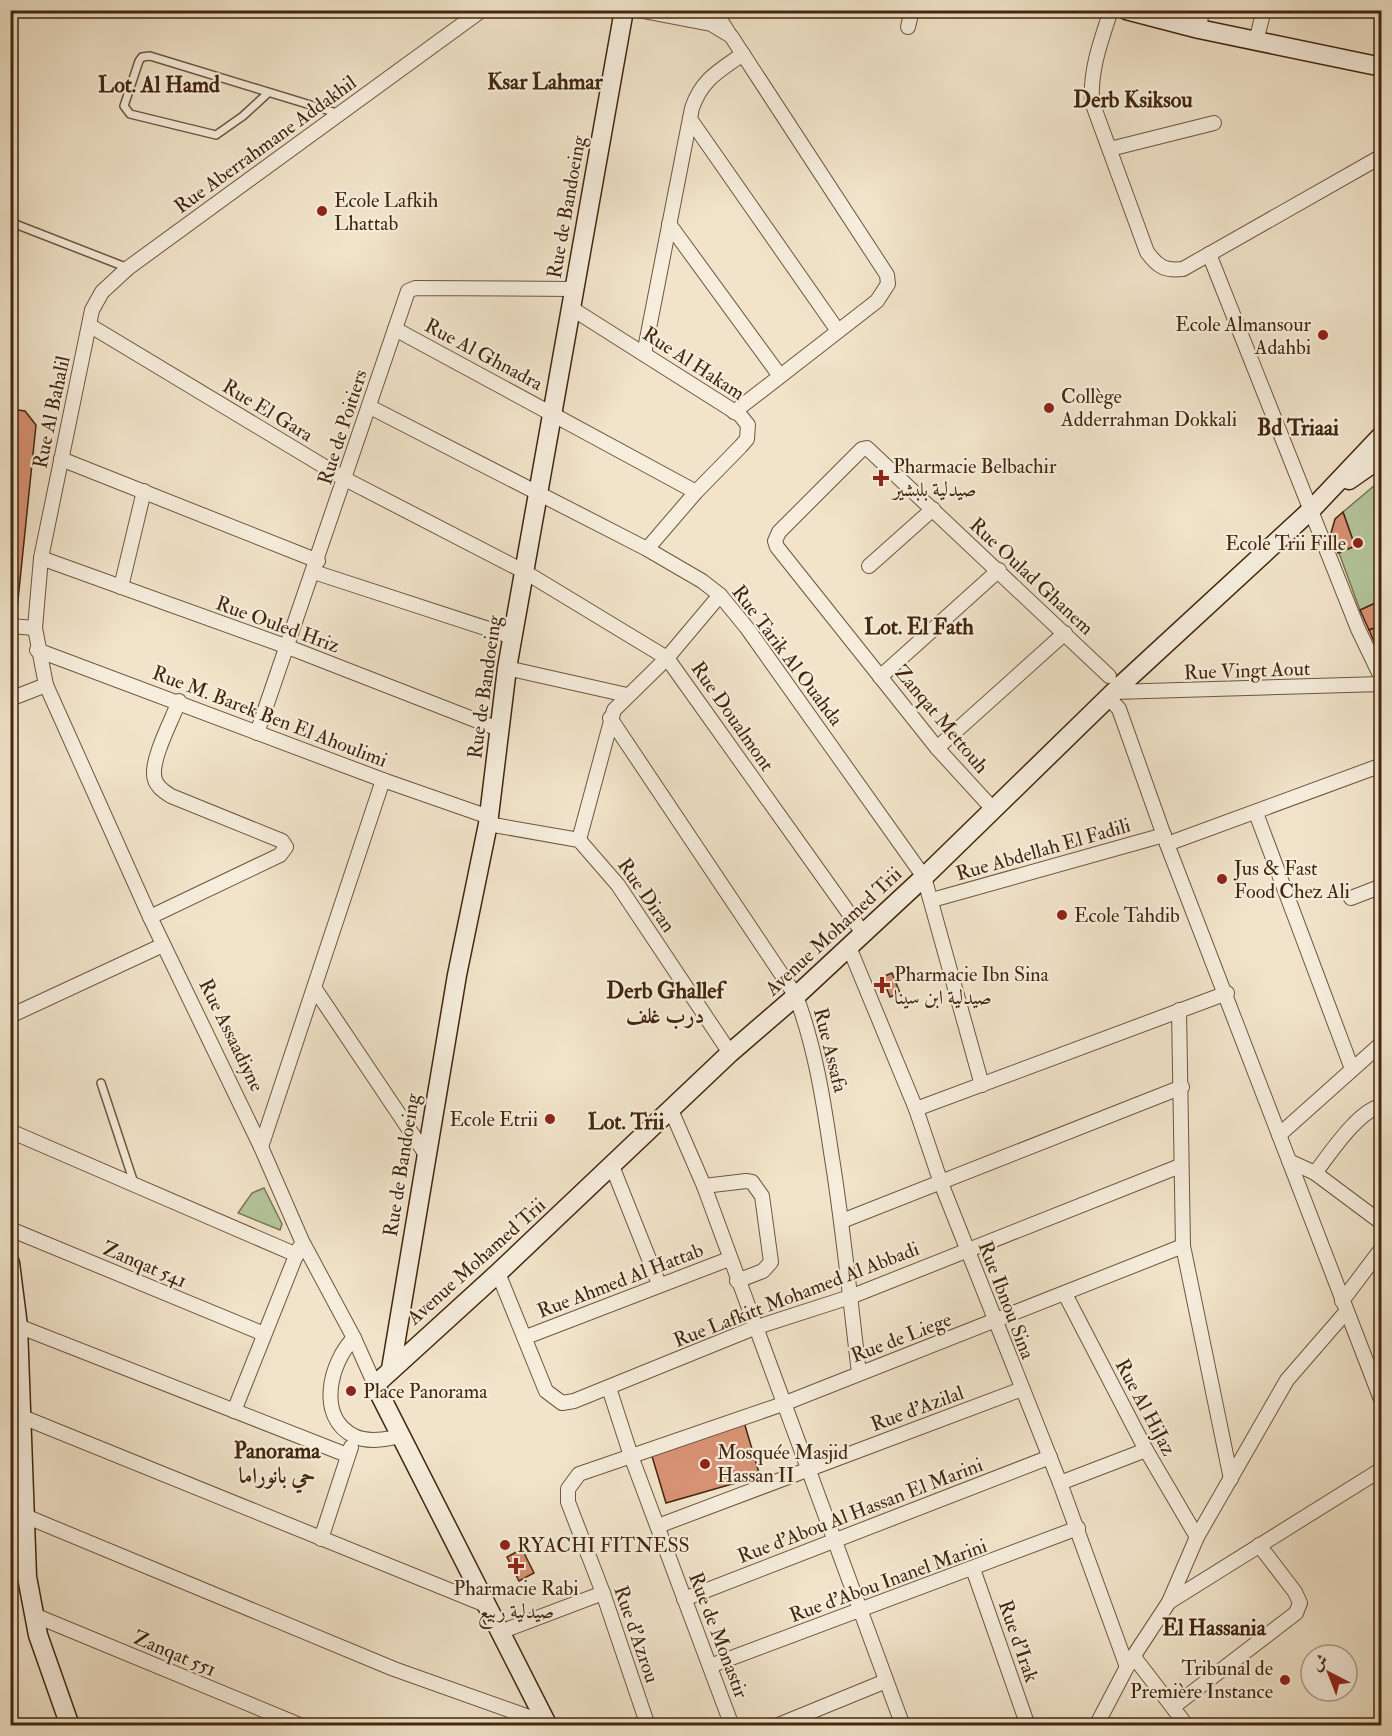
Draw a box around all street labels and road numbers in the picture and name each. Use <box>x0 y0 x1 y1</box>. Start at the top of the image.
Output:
street label: Rue Aberrahmane Addakhil <box>169 70 361 219</box>
street label: Rue de Bandoeing <box>542 133 592 280</box>
street label: Rue Al Ghnadra <box>420 313 548 396</box>
street label: Rue Al Hakam <box>638 321 750 406</box>
street label: Rue Al Bahalil <box>27 353 76 471</box>
street label: Rue de Poitiers <box>312 366 373 488</box>
street label: Rue El Gara <box>218 374 318 448</box>
street label: Rue Oulad Ghanem <box>964 512 1099 641</box>
street label: Rue Tarik Al Ouahda <box>726 580 849 731</box>
street label: Rue Ouled Hriz <box>212 590 343 659</box>
street label: Rue de Bandoeing <box>462 613 507 760</box>
street label: Rue Vingt Aout <box>1183 656 1311 685</box>
street label: Rue Doualmont <box>686 657 780 776</box>
street label: Rue M. Barek Ben El Ahoulimi <box>149 660 391 773</box>
street label: Zanqat Mettouh <box>889 660 994 779</box>
street label: Rue Abdellah El Fadili <box>953 813 1133 886</box>
street label: Rue Diran <box>612 853 681 937</box>
street label: Avenue Mohamed Trii <box>759 862 907 1002</box>
street label: Rue Assaadiyne <box>193 975 270 1096</box>
street label: Rue Assafa <box>808 1005 853 1096</box>
street label: Rue de Bandoeing <box>378 1091 425 1238</box>
street label: Avenue Mohamed Trii <box>401 1193 551 1331</box>
street label: Zanqat 541 <box>99 1236 191 1293</box>
street label: Rue Lafkitt Mohamed Al Abbadi <box>670 1236 922 1353</box>
street label: Rue Ahmed Al Hattab <box>534 1237 707 1324</box>
street label: Rue Ibnou Sina <box>973 1238 1041 1363</box>
street label: Rue de Liege <box>847 1307 955 1368</box>
street label: Rue Al HiJaz <box>1110 1355 1182 1460</box>
street label: Rue d'Azilal <box>867 1380 967 1437</box>
street label: Rue d'Abou Al Hassan El Marini <box>734 1452 986 1569</box>
street label: Rue d'Abou Inanel Marini <box>786 1533 990 1628</box>
street label: Rue de Monastir <box>683 1569 754 1702</box>
street label: Rue d'Azrou <box>608 1582 665 1686</box>
street label: Rue d'Irak <box>993 1597 1044 1686</box>
street label: Zanqat 551 <box>130 1625 220 1682</box>

